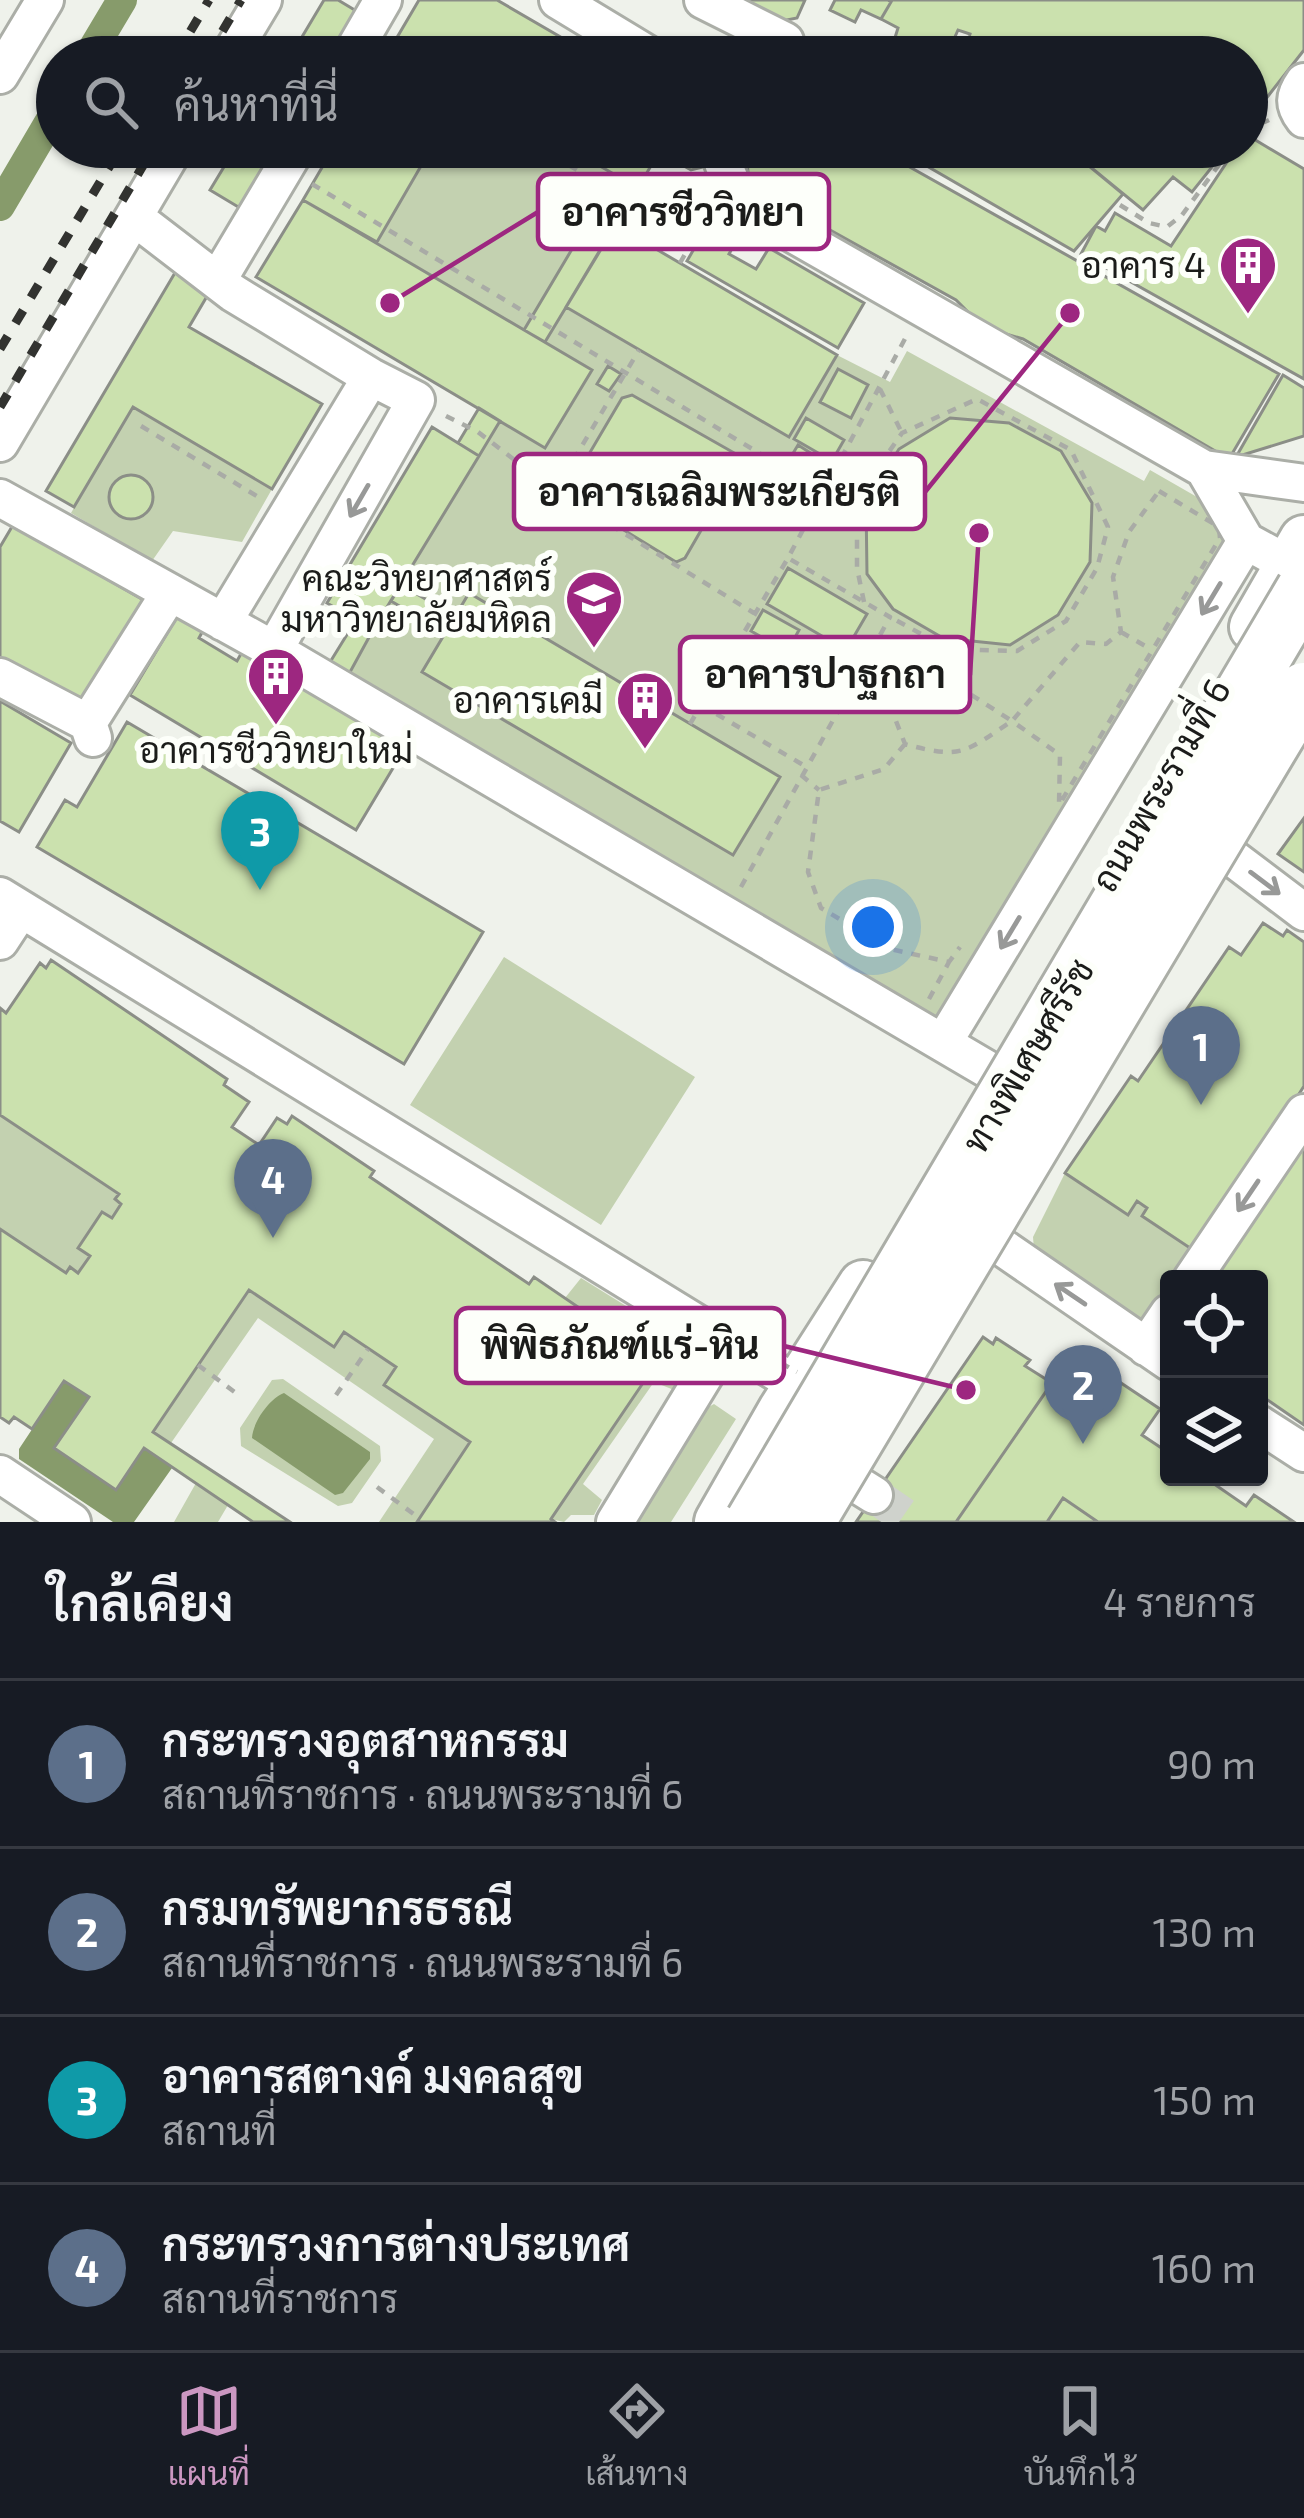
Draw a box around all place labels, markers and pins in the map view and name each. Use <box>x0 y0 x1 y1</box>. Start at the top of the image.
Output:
callout: อาคารชีววิทยา <box>538 174 829 249</box>
building icon: อาคาร 4 <box>1217 234 1279 316</box>
place label: อาคาร 4 <box>1081 242 1206 285</box>
callout: อาคารเฉลิมพระเกียรติ <box>514 454 925 529</box>
place label: คณะวิทยาศาสตร์ มหาวิทยาลัยมหิดล <box>281 555 552 639</box>
school or university icon: คณะวิทยาศาสตร์ มหาวิทยาลัยมหิดล <box>563 568 625 650</box>
callout: อาคารปาฐกถา <box>680 637 970 712</box>
building icon: อาคารชีววิทยาใหม่ <box>245 645 307 727</box>
building icon: อาคารเคมี <box>614 669 676 751</box>
place label: อาคารเคมี <box>453 677 603 720</box>
place label: อาคารชีววิทยาใหม่ <box>139 727 413 770</box>
pin: 3 <box>221 791 299 890</box>
pin: 1 <box>1162 1006 1240 1105</box>
pin: 4 <box>234 1139 312 1238</box>
callout: พิพิธภัณฑ์แร่-หิน <box>456 1308 784 1383</box>
pin: 2 <box>1044 1345 1122 1444</box>

